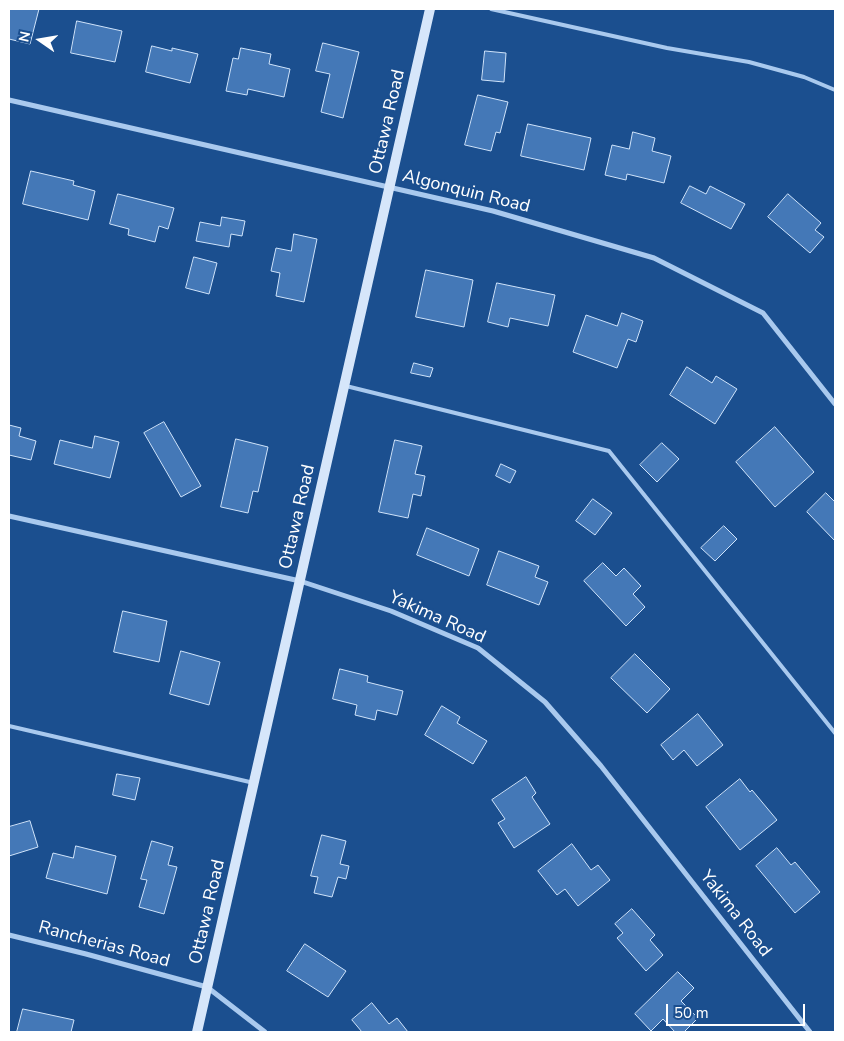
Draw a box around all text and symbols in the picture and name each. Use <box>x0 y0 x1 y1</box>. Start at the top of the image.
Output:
north arrow <box>15 15 65 65</box>
text: N <box>14 29 35 44</box>
street label: Ottawa Road <box>365 68 411 176</box>
street label: Algonquin Road <box>400 166 532 218</box>
street label: Ottawa Road <box>275 463 321 571</box>
street label: Yakima Road <box>385 587 489 649</box>
street label: Ottawa Road <box>185 858 231 966</box>
street label: Yakima Road <box>695 867 775 961</box>
street label: Rancherias Road <box>36 917 172 973</box>
scale bar <box>669 994 808 1026</box>
text: 50 m <box>674 1003 709 1023</box>

